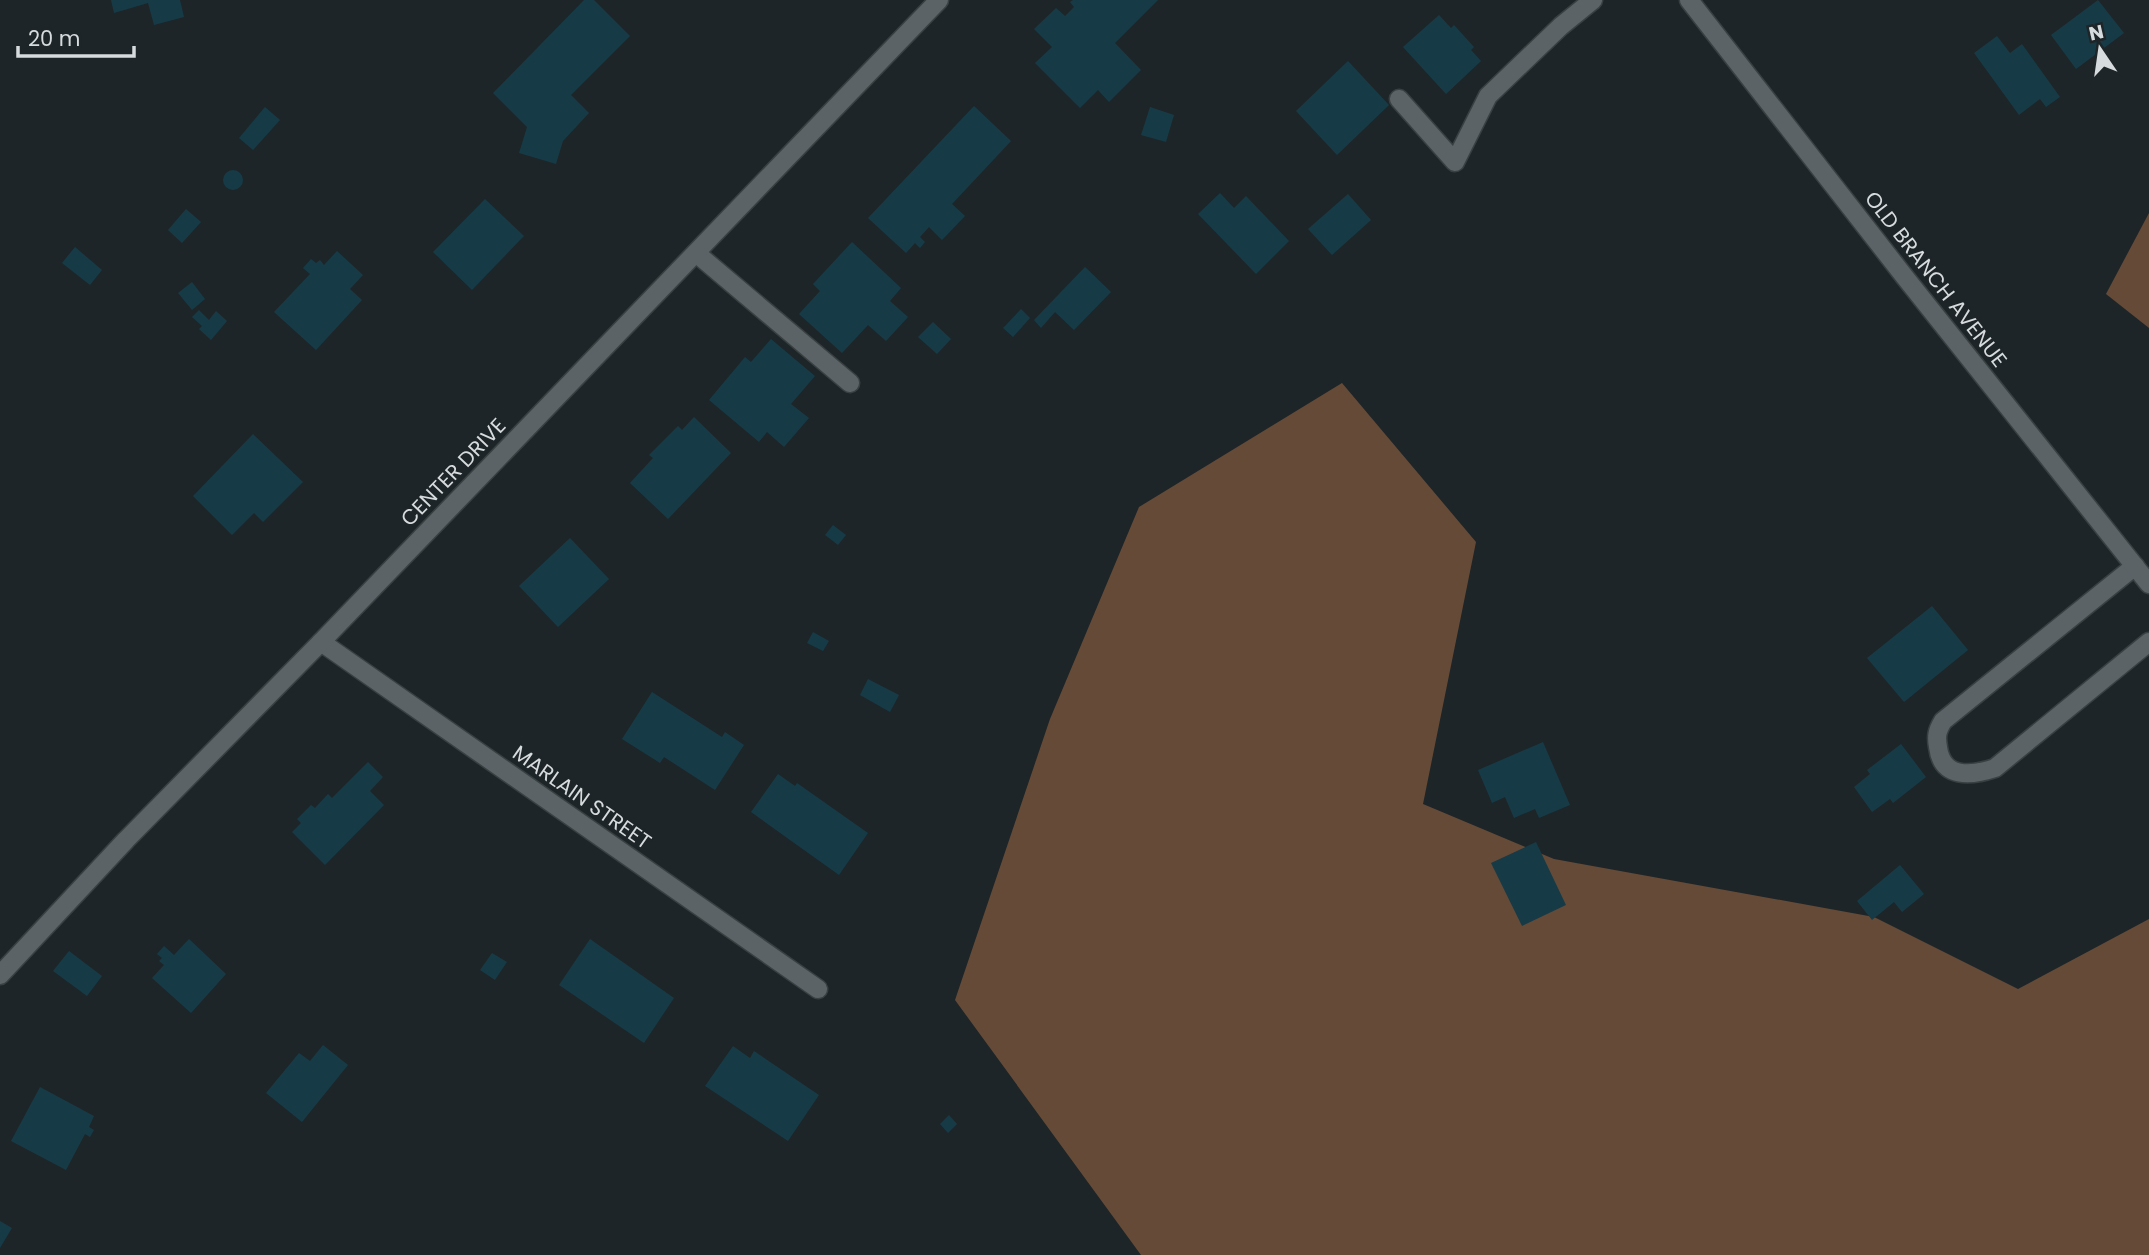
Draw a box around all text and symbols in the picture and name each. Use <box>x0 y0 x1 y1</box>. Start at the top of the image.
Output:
scale bar <box>18 14 133 58</box>
north arrow <box>2065 14 2135 84</box>
text: N <box>2086 18 2106 48</box>
text: 20 m <box>28 24 81 53</box>
street label: OLD BRANCH AVENUE <box>1858 185 2014 373</box>
street label: CENTER DRIVE <box>394 412 512 532</box>
street label: MARLAIN STREET <box>507 738 657 856</box>

